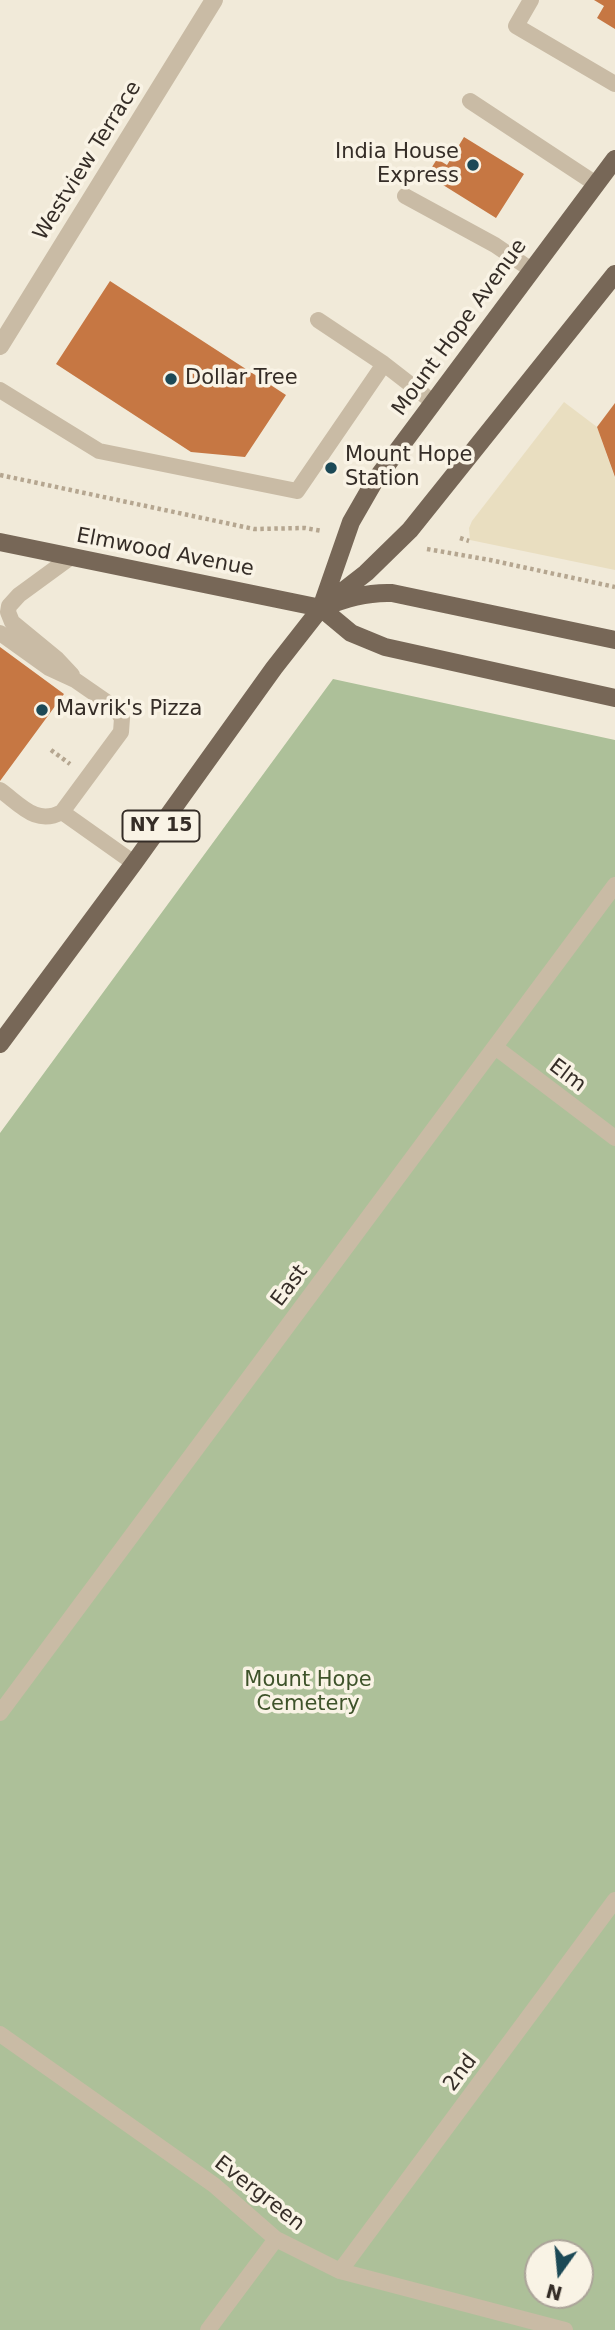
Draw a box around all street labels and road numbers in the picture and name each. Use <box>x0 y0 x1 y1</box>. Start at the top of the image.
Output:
street label: Westview Terrace <box>29 77 147 245</box>
street label: Mount Hope Avenue <box>387 235 533 421</box>
street label: Elmwood Avenue <box>74 523 256 583</box>
road number: NY 15 <box>122 810 200 842</box>
street label: Elm <box>544 1054 590 1098</box>
street label: East <box>266 1260 314 1312</box>
street label: 2nd <box>439 2049 483 2097</box>
street label: Evergreen <box>209 2151 309 2237</box>

